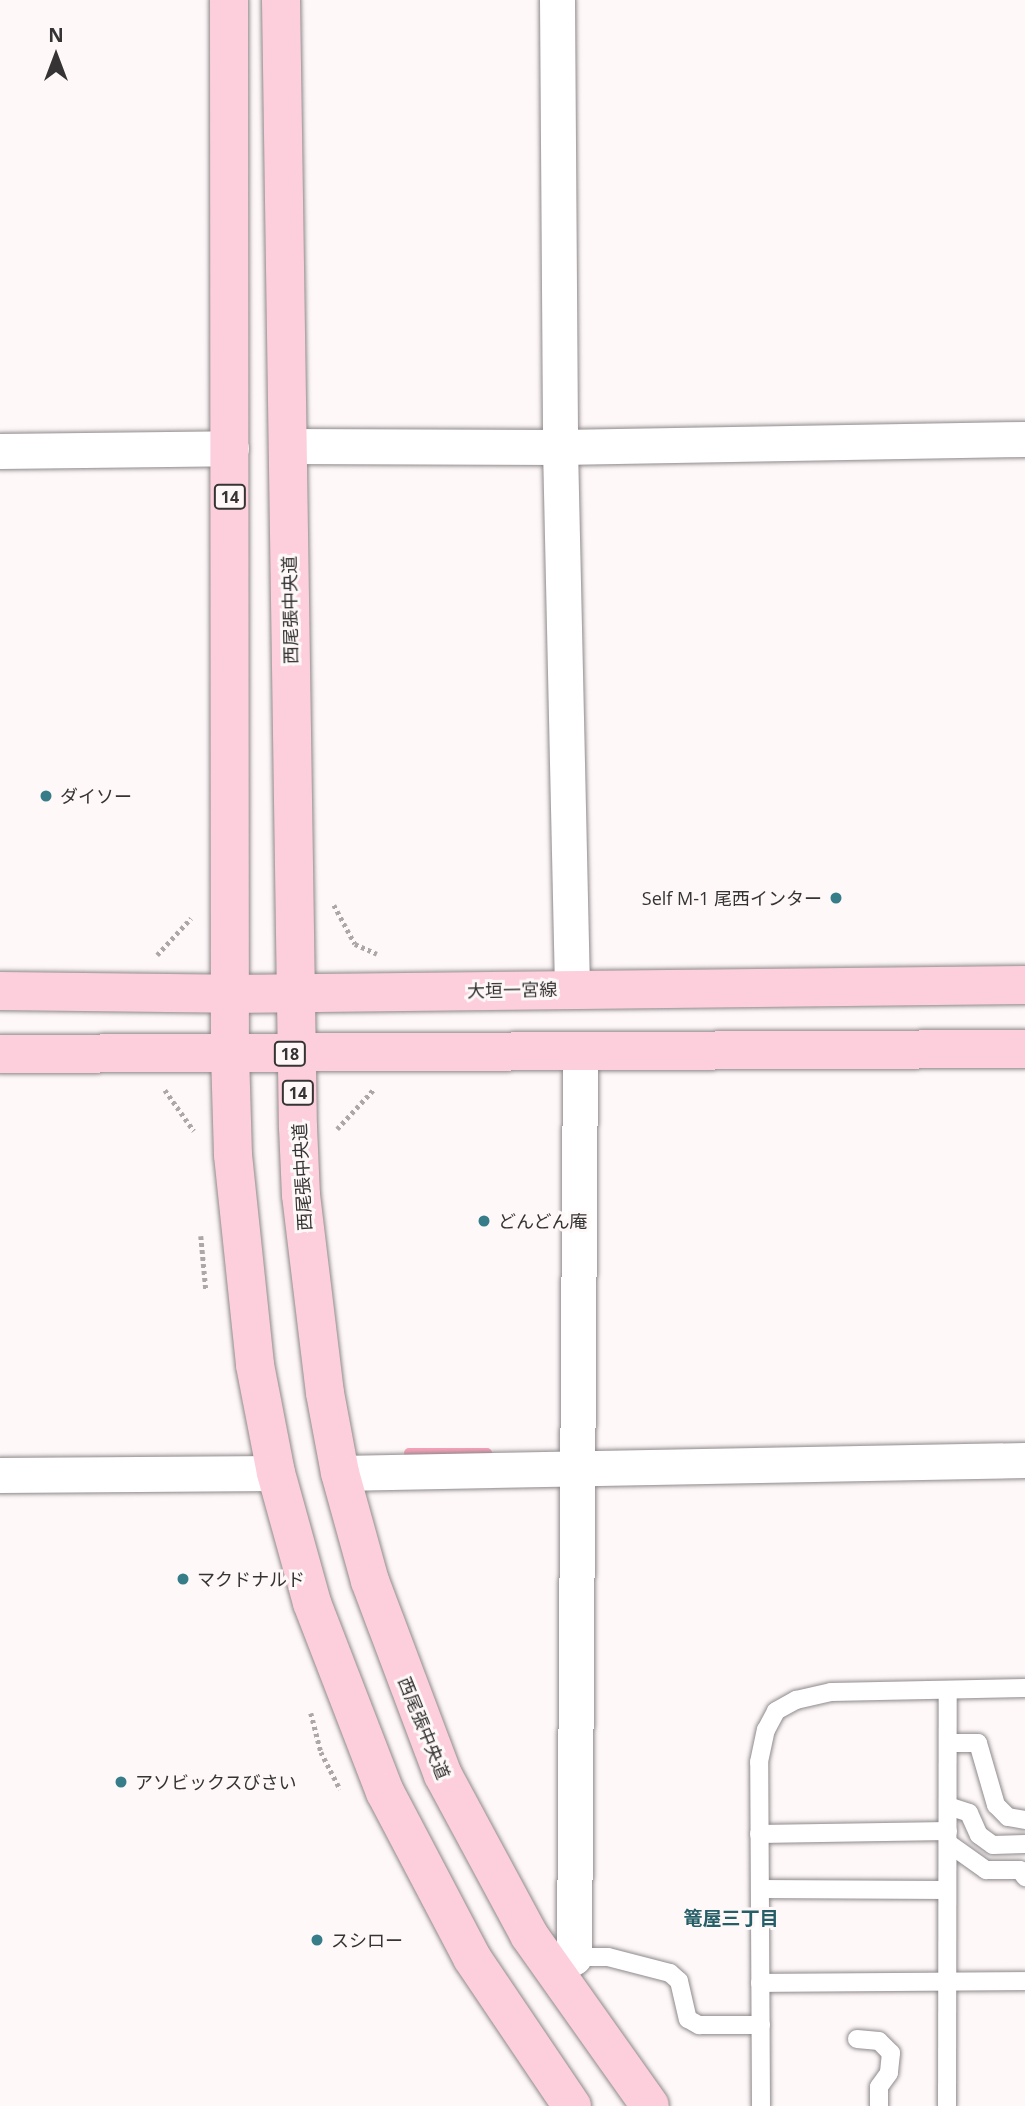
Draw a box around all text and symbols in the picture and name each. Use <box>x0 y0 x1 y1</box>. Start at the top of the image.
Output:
north arrow <box>21 21 91 91</box>
text: N <box>48 22 64 48</box>
road number: 14 <box>212 484 247 510</box>
street label: 西尾張中央道 <box>278 556 302 664</box>
place label: ダイソー <box>60 785 132 807</box>
marker: ダイソー <box>38 788 54 804</box>
place label: Self M-1 尾西インター <box>642 887 822 909</box>
marker: Self M-1 尾西インター <box>828 890 844 906</box>
street label: 大垣一宮線 <box>467 978 557 1002</box>
road number: 18 <box>272 1042 308 1066</box>
road number: 14 <box>280 1080 316 1106</box>
street label: 西尾張中央道 <box>288 1123 316 1231</box>
place label: どんどん庵 <box>498 1210 588 1232</box>
marker: どんどん庵 <box>476 1213 492 1229</box>
place label: マクドナルド <box>197 1568 305 1590</box>
marker: マクドナルド <box>175 1571 191 1587</box>
street label: 西尾張中央道 <box>394 1674 454 1782</box>
place label: アソビックスびさい <box>135 1771 297 1793</box>
marker: アソビックスびさい <box>113 1774 129 1790</box>
district label: 篭屋三丁目 <box>684 1908 778 1930</box>
place label: スシロー <box>331 1929 403 1951</box>
marker: スシロー <box>309 1932 325 1948</box>

